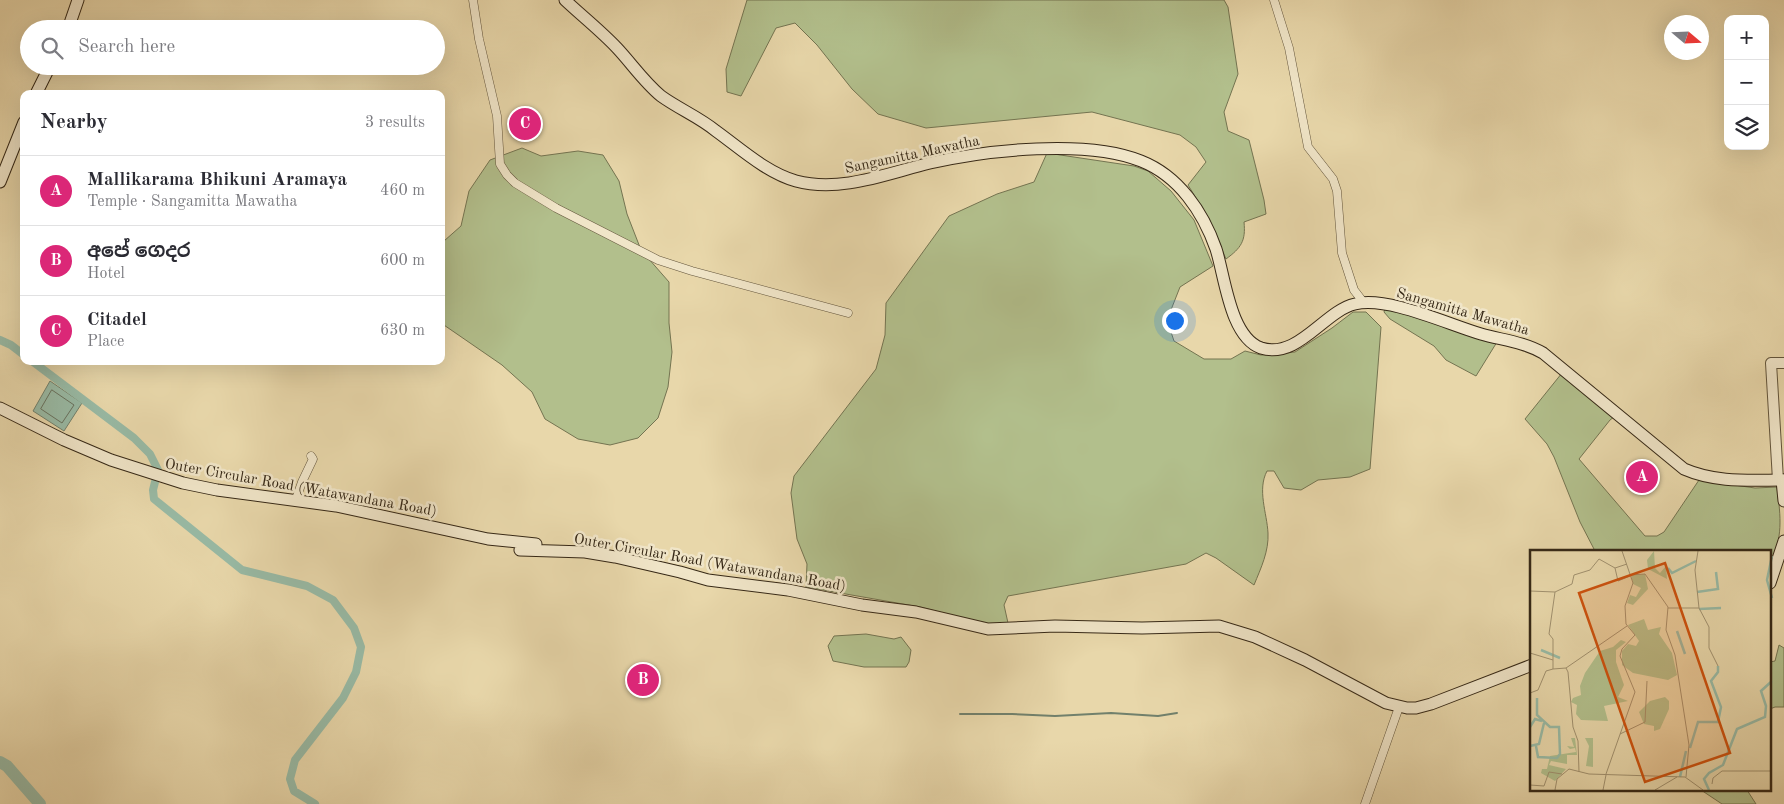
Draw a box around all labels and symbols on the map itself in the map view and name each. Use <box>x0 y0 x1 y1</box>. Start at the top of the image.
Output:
north arrow <box>1664 15 1709 60</box>
pin: C <box>509 105 541 143</box>
street label: Sangamitta Mawatha <box>844 134 982 177</box>
street label: Sangamitta Mawatha <box>1394 286 1531 339</box>
your location <box>1162 308 1188 334</box>
street label: Outer Circular Road (Watawandana Road) <box>164 457 438 520</box>
pin: A <box>1626 458 1658 496</box>
street label: Outer Circular Road (Watawandana Road) <box>573 532 847 595</box>
inset map <box>1530 550 1772 792</box>
pin: B <box>627 661 659 699</box>

